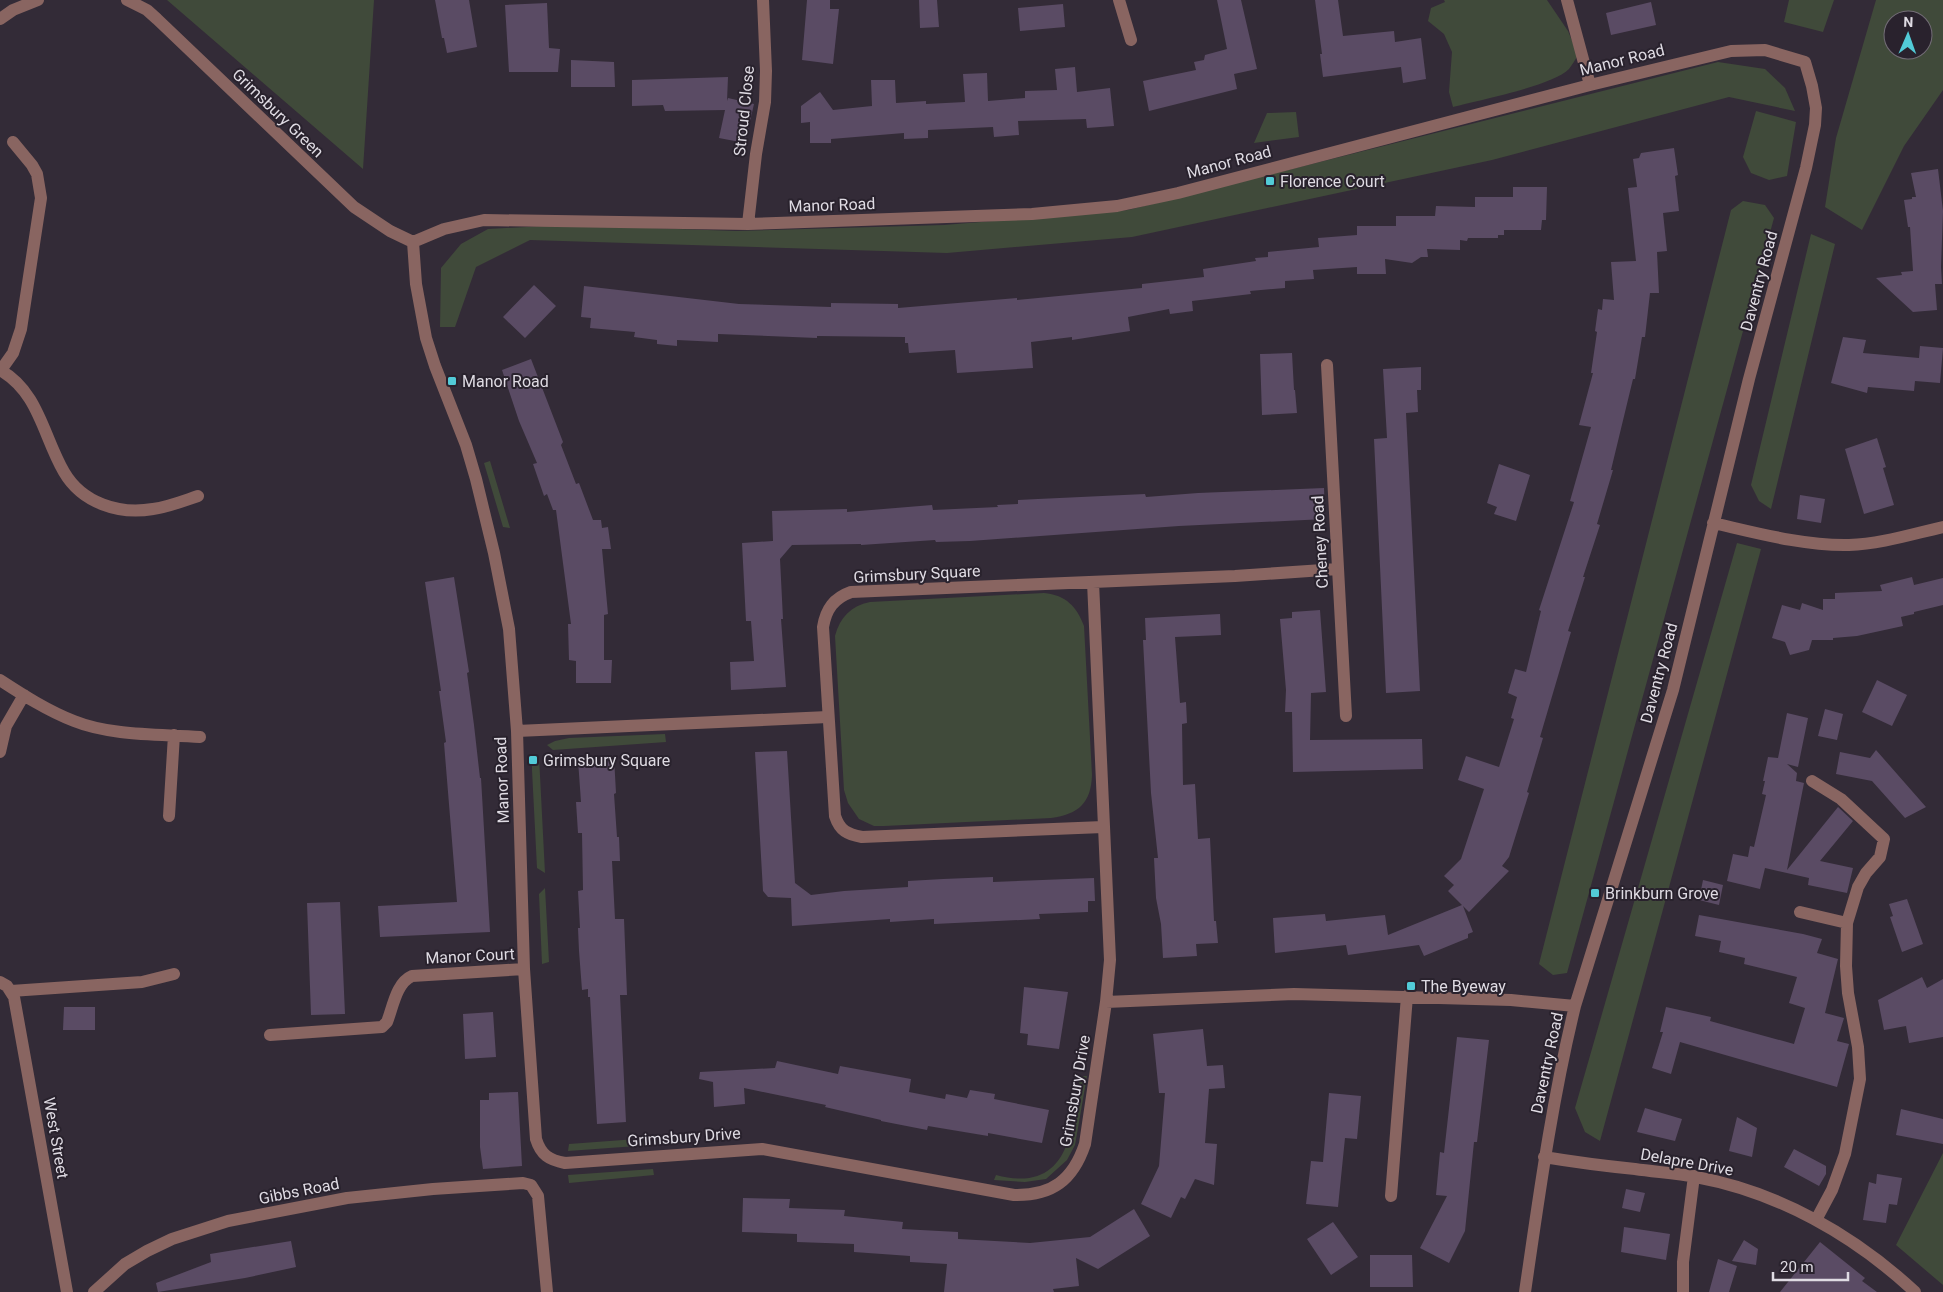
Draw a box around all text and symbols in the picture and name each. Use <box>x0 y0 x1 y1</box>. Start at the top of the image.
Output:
north arrow <box>1883 10 1933 60</box>
text: N <box>1903 14 1914 30</box>
street label: Manor Road <box>1578 40 1666 80</box>
street label: Grimsbury Green <box>228 65 328 161</box>
street label: Stroud Close <box>730 65 758 157</box>
street label: Manor Road <box>1185 142 1273 182</box>
place label: Florence Court <box>1280 172 1385 191</box>
marker: Florence Court <box>1264 175 1276 187</box>
street label: Manor Road <box>788 194 876 216</box>
street label: Daventry Road <box>1736 229 1782 333</box>
place label: Manor Road <box>462 372 549 391</box>
marker: Manor Road <box>446 375 458 387</box>
street label: Cheney Road <box>1308 495 1332 589</box>
street label: Grimsbury Square <box>853 561 981 587</box>
street label: Daventry Road <box>1636 621 1682 725</box>
street label: Manor Road <box>491 736 513 824</box>
place label: Grimsbury Square <box>543 751 670 770</box>
marker: Grimsbury Square <box>527 754 539 766</box>
place label: Brinkburn Grove <box>1605 884 1719 903</box>
marker: Brinkburn Grove <box>1589 887 1601 899</box>
street label: Manor Court <box>425 944 515 968</box>
place label: The Byeway <box>1421 977 1506 996</box>
marker: The Byeway <box>1405 980 1417 992</box>
street label: Daventry Road <box>1527 1011 1567 1115</box>
street label: Grimsbury Drive <box>1056 1034 1094 1148</box>
street label: West Street <box>40 1096 72 1180</box>
street label: Grimsbury Drive <box>627 1124 741 1150</box>
street label: Delapre Drive <box>1639 1144 1735 1180</box>
street label: Gibbs Road <box>257 1174 341 1208</box>
scale bar <box>1773 1250 1848 1282</box>
text: 20 m <box>1780 1258 1814 1276</box>

